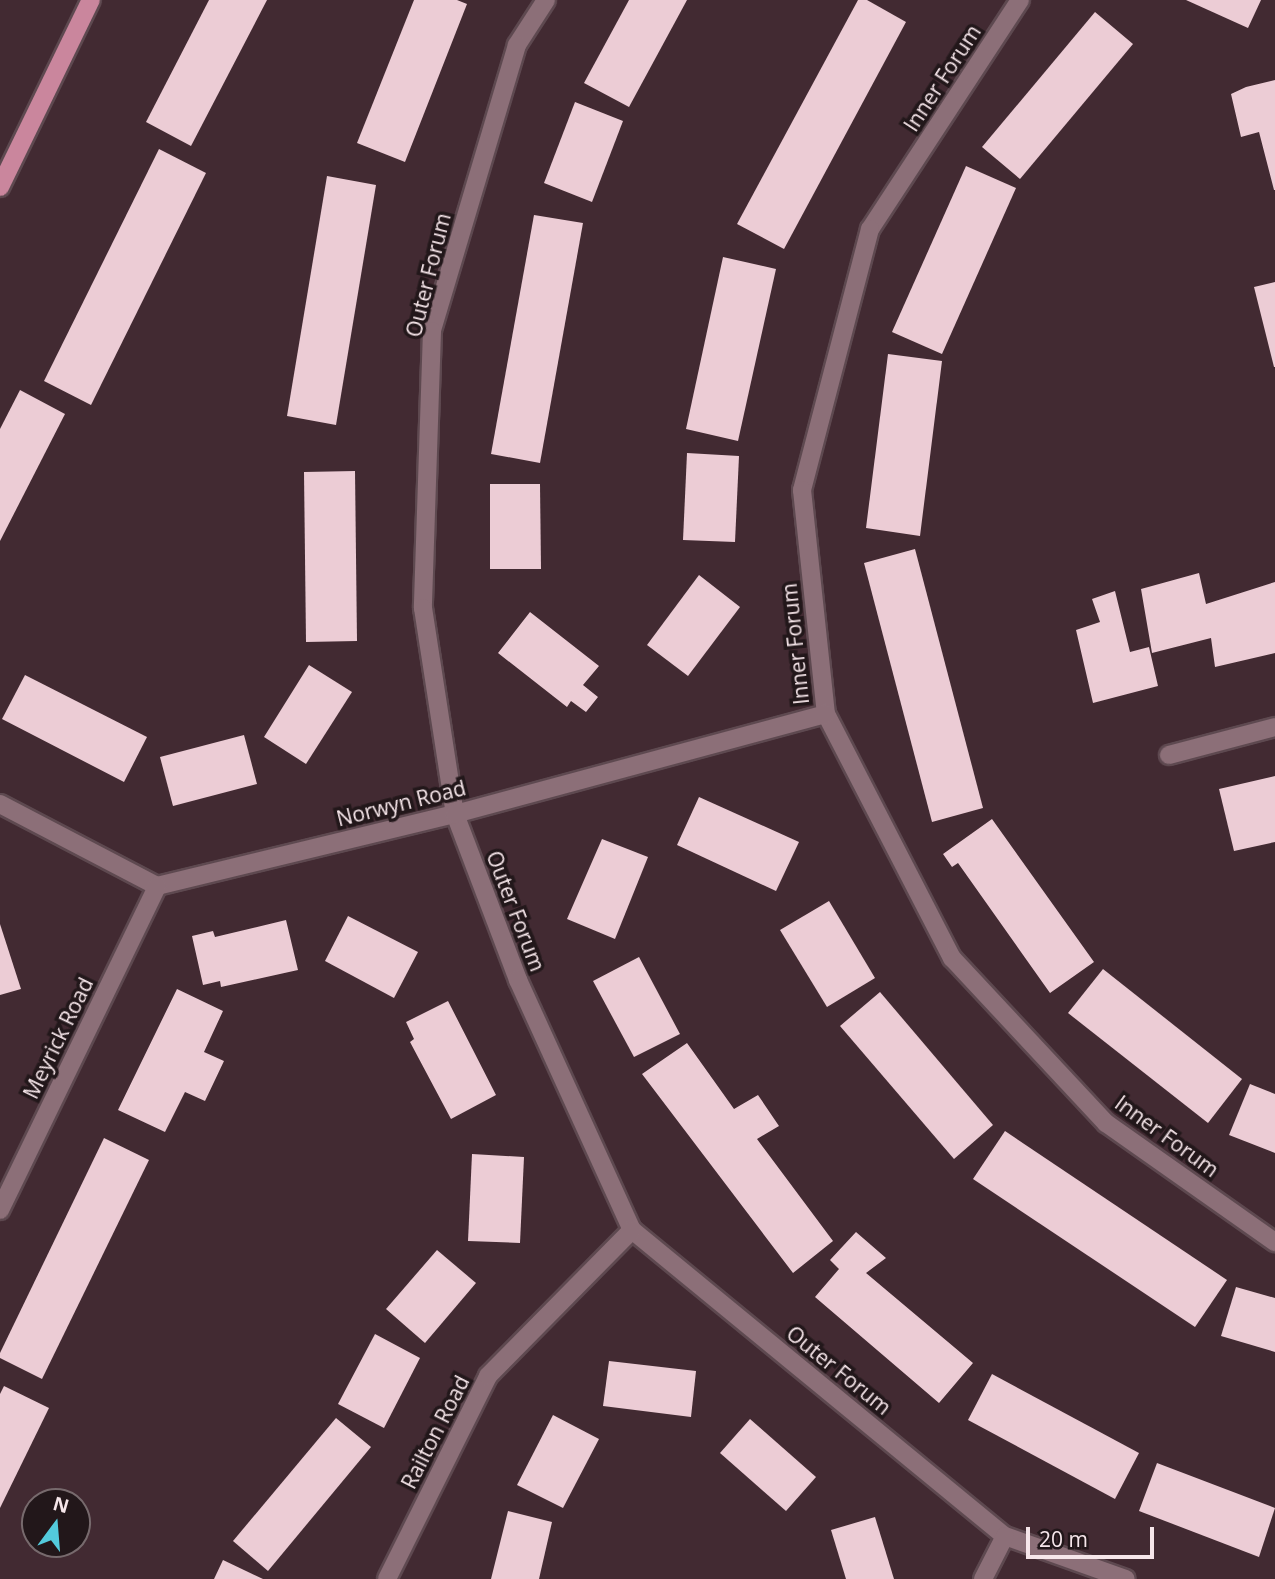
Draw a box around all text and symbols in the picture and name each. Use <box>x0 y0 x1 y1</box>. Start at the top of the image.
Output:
street label: Inner Forum <box>898 20 986 136</box>
street label: Outer Forum <box>400 210 456 340</box>
street label: Inner Forum <box>776 582 814 706</box>
street label: Norwyn Road <box>334 775 468 831</box>
street label: Outer Forum <box>481 847 551 975</box>
street label: Meyrick Road <box>18 973 98 1103</box>
street label: Inner Forum <box>1110 1090 1224 1182</box>
street label: Outer Forum <box>782 1320 896 1420</box>
street label: Railton Road <box>396 1371 474 1493</box>
north arrow <box>21 1488 91 1558</box>
text: N <box>50 1490 72 1519</box>
scale bar <box>1030 1512 1158 1556</box>
text: 20 m <box>1039 1525 1088 1553</box>

